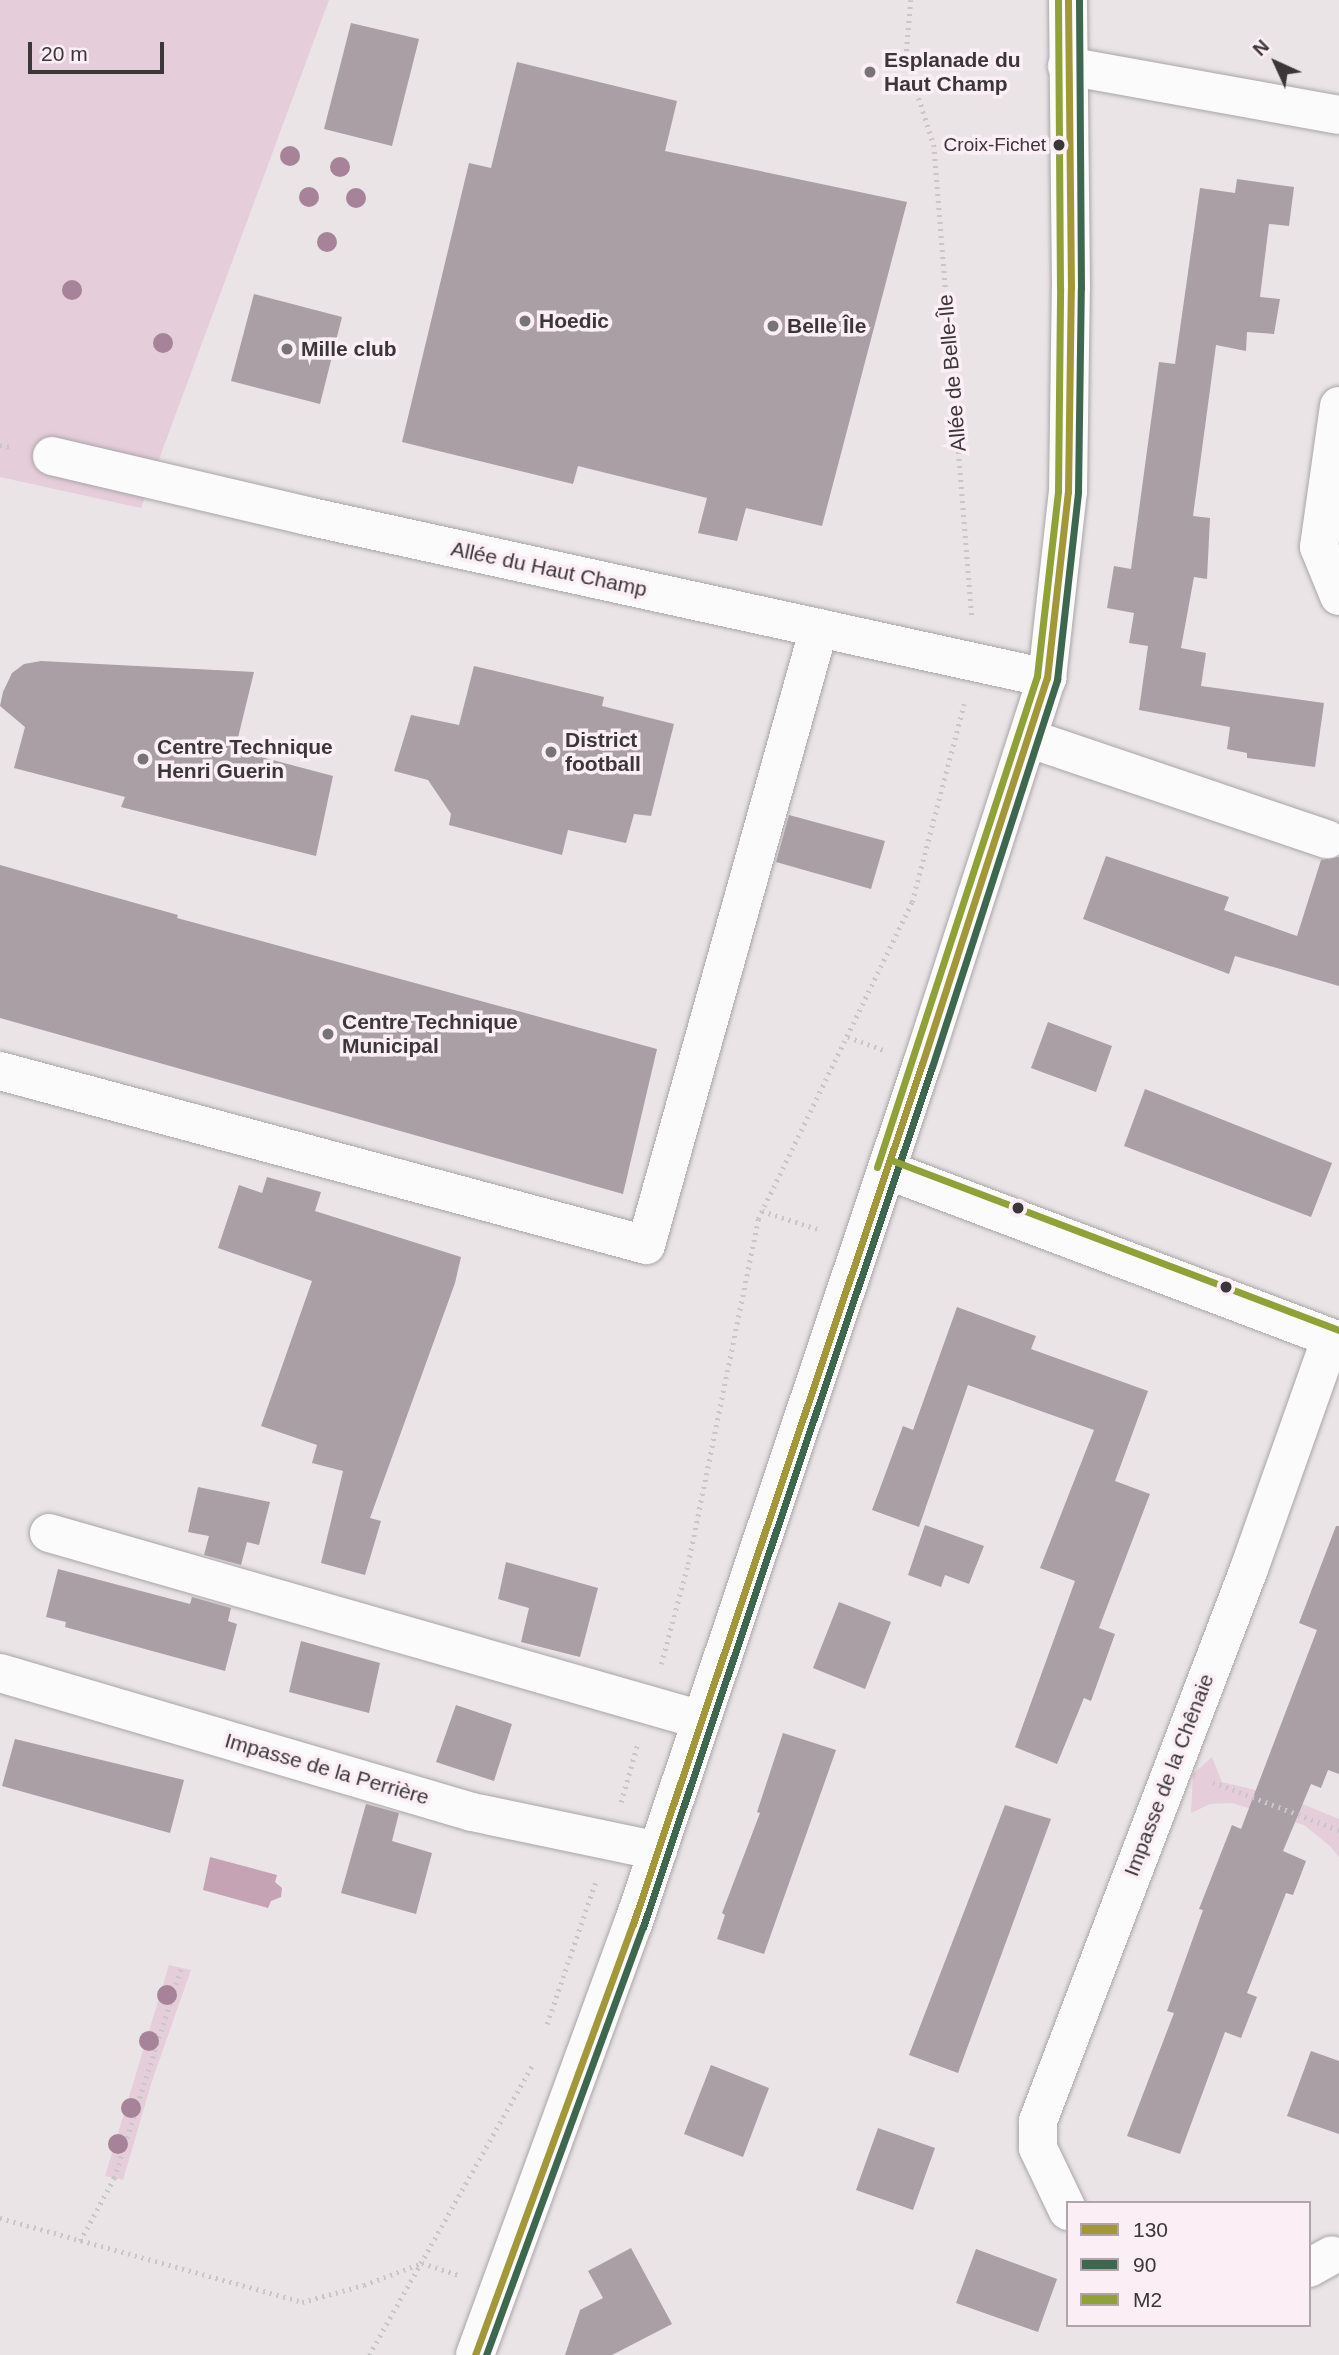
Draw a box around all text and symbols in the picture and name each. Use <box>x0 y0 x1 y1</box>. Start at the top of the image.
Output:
scale bar <box>32 28 168 72</box>
north arrow <box>1241 28 1311 98</box>
text: N <box>1249 36 1273 60</box>
text: 20 m <box>41 42 88 65</box>
place label: Esplanade du Haut Champ <box>884 47 1021 97</box>
marker: Esplanade du Haut Champ <box>862 64 878 80</box>
place label: Croix-Fichet <box>944 134 1046 156</box>
marker: Croix-Fichet <box>1052 138 1066 152</box>
street label: Allée de Belle-Île <box>933 293 971 453</box>
place label: Hoedic <box>539 308 609 334</box>
marker: Hoedic <box>517 313 533 329</box>
place label: Belle Île <box>787 313 866 339</box>
marker: Belle Île <box>765 318 781 334</box>
place label: Mille club <box>301 336 397 362</box>
marker: Mille club <box>279 341 295 357</box>
street label: Allée du Haut Champ <box>449 536 649 602</box>
place label: District football <box>565 727 641 777</box>
place label: Centre Technique Henri Guerin <box>157 734 333 784</box>
marker: District football <box>543 744 559 760</box>
marker: Centre Technique Henri Guerin <box>135 751 151 767</box>
place label: Centre Technique Municipal <box>342 1009 518 1059</box>
marker: Centre Technique Municipal <box>320 1026 336 1042</box>
unlabelled marker <box>1011 1201 1025 1215</box>
unlabelled marker <box>1219 1280 1233 1294</box>
street label: Impasse de la Chênaie <box>1119 1670 1219 1880</box>
street label: Impasse de la Perrière <box>222 1728 432 1810</box>
legend <box>1066 2201 1311 2327</box>
text: 130 <box>1133 2218 1168 2241</box>
text: 90 <box>1133 2253 1156 2276</box>
text: M2 <box>1133 2288 1162 2311</box>

